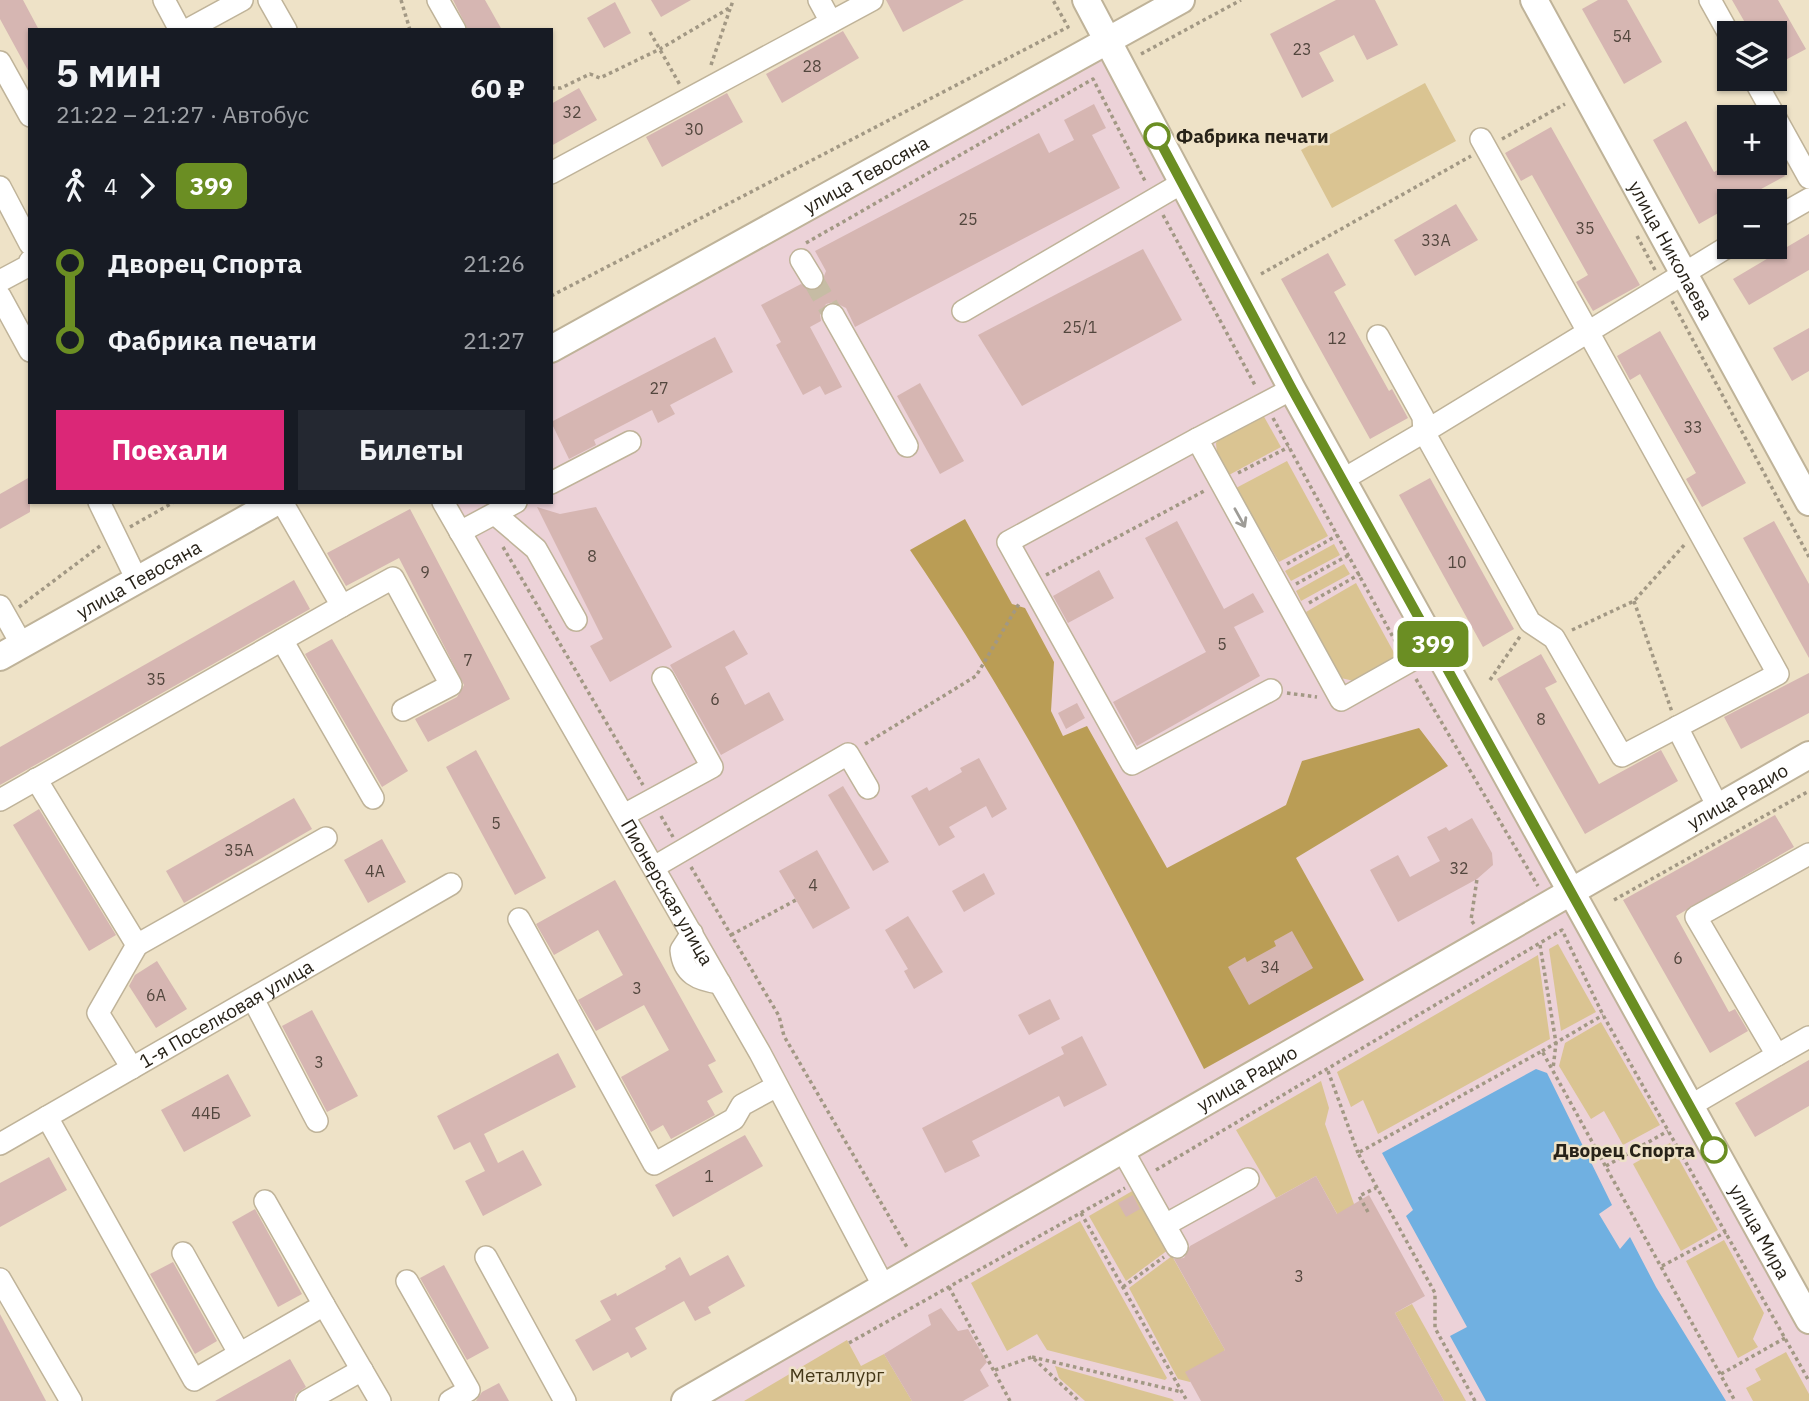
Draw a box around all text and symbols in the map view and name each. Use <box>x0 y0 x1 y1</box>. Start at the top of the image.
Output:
map controls <box>1717 21 1787 259</box>
button: layers <box>1717 21 1787 91</box>
house number: 54 <box>1612 26 1632 46</box>
house number: 23 <box>1292 39 1312 59</box>
text: 5 мин <box>56 48 162 97</box>
house number: 28 <box>802 56 822 76</box>
text: 60 ₽ <box>470 71 525 105</box>
text: 21:22 – 21:27 · Автобус <box>56 99 309 129</box>
house number: 32 <box>562 102 582 122</box>
button: + <box>1717 105 1787 175</box>
house number: 30 <box>684 119 704 139</box>
marker: Фабрика печати <box>1144 123 1170 149</box>
place label: Фабрика печати <box>1176 124 1329 148</box>
street label: улица Тевосяна <box>799 130 933 219</box>
icon: walk <box>56 167 94 205</box>
icon: forward <box>128 167 166 205</box>
text: 399 <box>190 170 233 202</box>
text: 4 <box>104 171 118 201</box>
street label: улица Николаева <box>1623 176 1719 323</box>
button: − <box>1717 189 1787 259</box>
house number: 25 <box>958 209 978 229</box>
house number: 35 <box>1575 218 1595 238</box>
house number: 33А <box>1421 230 1451 250</box>
text: Дворец Спорта <box>108 246 302 280</box>
text: 21:26 <box>463 248 525 278</box>
house number: 25/1 <box>1063 317 1097 337</box>
text: Фабрика печати <box>108 323 317 357</box>
text: 21:27 <box>463 325 525 355</box>
house number: 12 <box>1327 328 1347 348</box>
house number: 27 <box>649 378 669 398</box>
button: Поехали <box>56 410 284 490</box>
button: Билеты <box>298 410 525 490</box>
house number: 33 <box>1683 417 1703 437</box>
one-way arrow <box>1233 508 1247 528</box>
street label: улица Тевосяна <box>72 535 205 624</box>
house number: 8 <box>587 546 597 566</box>
house number: 10 <box>1447 552 1467 572</box>
house number: 9 <box>420 562 430 582</box>
line badge: 399 <box>1393 621 1473 667</box>
text: 399 <box>1411 628 1455 660</box>
house number: 5 <box>1217 634 1227 654</box>
house number: 7 <box>463 650 473 670</box>
house number: 35 <box>146 669 166 689</box>
house number: 6 <box>710 689 720 709</box>
house number: 8 <box>1536 709 1546 729</box>
street label: улица Радио <box>1683 758 1792 834</box>
house number: 5 <box>491 813 501 833</box>
street label: Пионерская улица <box>616 815 719 970</box>
house number: 35А <box>224 840 254 860</box>
house number: 32 <box>1449 858 1469 878</box>
house number: 4А <box>365 861 385 881</box>
house number: 4 <box>808 875 818 895</box>
house number: 6 <box>1673 948 1683 968</box>
street label: 1-я Поселковая улица <box>135 954 317 1073</box>
house number: 34 <box>1260 957 1280 977</box>
house number: 3 <box>632 978 642 998</box>
house number: 6А <box>146 985 166 1005</box>
street label: улица Радио <box>1192 1040 1301 1116</box>
house number: 3 <box>314 1052 324 1072</box>
house number: 44Б <box>191 1103 221 1123</box>
marker: Дворец Спорта <box>1701 1137 1727 1163</box>
place label: Дворец Спорта <box>1553 1138 1695 1162</box>
house number: 1 <box>704 1166 714 1186</box>
street label: улица Мира <box>1724 1180 1796 1283</box>
house number: 3 <box>1294 1266 1304 1286</box>
park label: Металлург <box>790 1363 884 1387</box>

